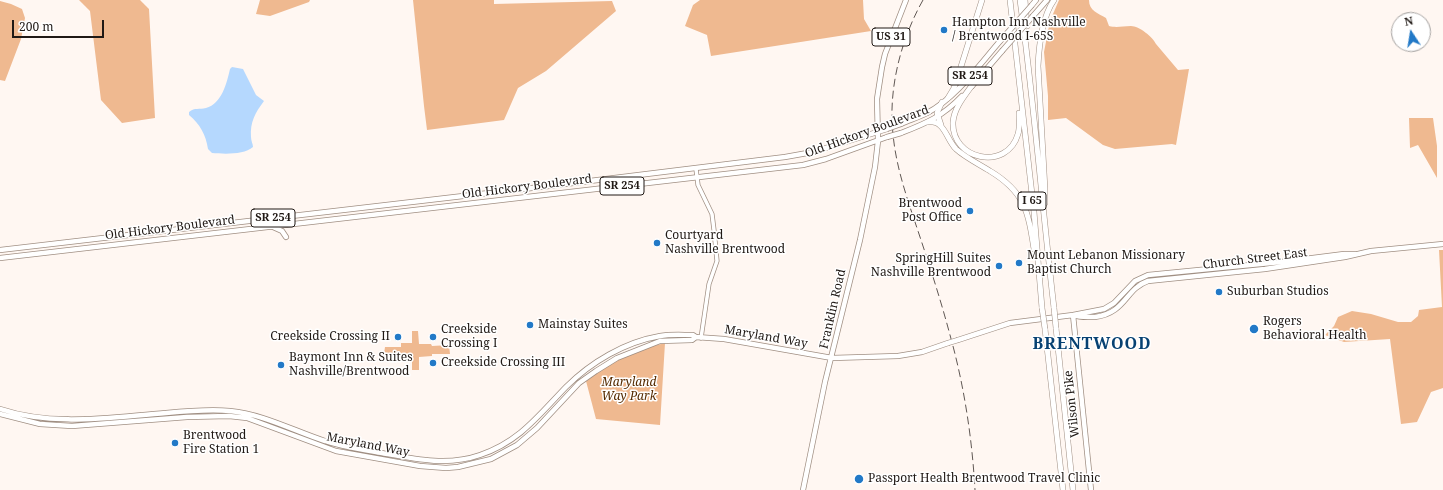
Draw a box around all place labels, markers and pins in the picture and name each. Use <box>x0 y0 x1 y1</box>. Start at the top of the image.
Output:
place label: Hampton Inn Nashville / Brentwood I-65S <box>952 16 1086 44</box>
marker: Hampton Inn Nashville / Brentwood I-65S <box>939 25 949 35</box>
place label: Brentwood Post Office <box>899 197 962 225</box>
marker: Brentwood Post Office <box>965 206 975 216</box>
place label: Courtyard Nashville Brentwood <box>665 229 785 257</box>
marker: Courtyard Nashville Brentwood <box>652 238 662 248</box>
place label: Mount Lebanon Missionary Baptist Church <box>1027 249 1185 277</box>
place label: SpringHill Suites Nashville Brentwood <box>871 252 991 280</box>
marker: Mount Lebanon Missionary Baptist Church <box>1014 258 1024 268</box>
marker: SpringHill Suites Nashville Brentwood <box>994 261 1004 271</box>
place label: Suburban Studios <box>1227 285 1329 299</box>
marker: Suburban Studios <box>1214 287 1224 297</box>
place label: Rogers Behavioral Health <box>1263 315 1367 343</box>
place label: Mainstay Suites <box>538 318 628 332</box>
marker: Mainstay Suites <box>525 320 535 330</box>
place label: Creekside Crossing I <box>441 323 497 351</box>
marker: Rogers Behavioral Health <box>1248 323 1260 335</box>
place label: Creekside Crossing II <box>270 330 390 344</box>
marker: Creekside Crossing II <box>393 332 403 342</box>
marker: Creekside Crossing I <box>428 332 438 342</box>
place label: Baymont Inn & Suites Nashville/Brentwood <box>289 351 413 379</box>
place label: Creekside Crossing III <box>441 356 565 370</box>
marker: Creekside Crossing III <box>428 358 438 368</box>
marker: Baymont Inn & Suites Nashville/Brentwood <box>276 360 286 370</box>
place label: Brentwood Fire Station 1 <box>183 429 259 457</box>
marker: Brentwood Fire Station 1 <box>170 438 180 448</box>
place label: Passport Health Brentwood Travel Clinic <box>868 472 1100 486</box>
marker: Passport Health Brentwood Travel Clinic <box>853 473 865 485</box>

